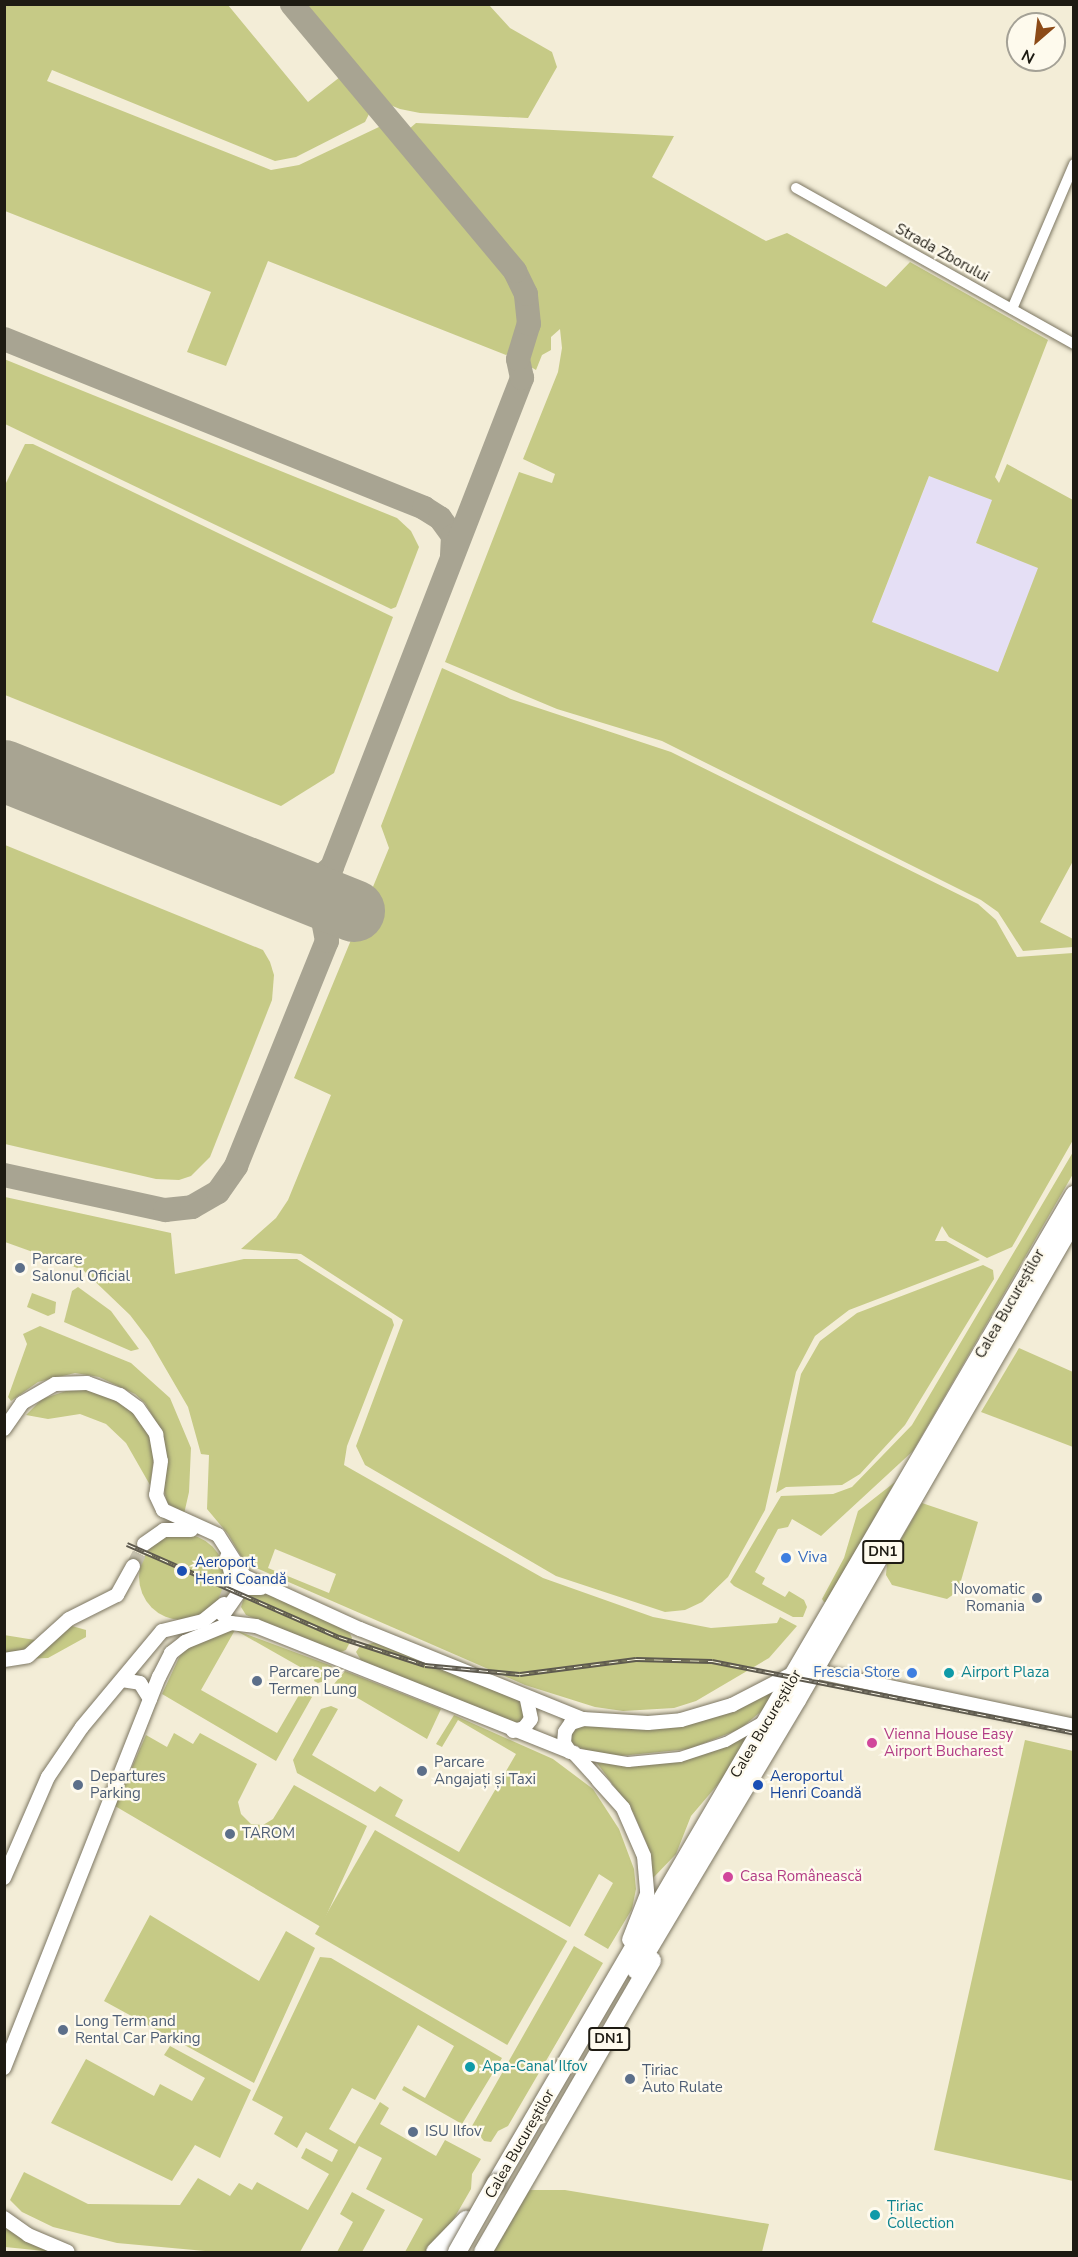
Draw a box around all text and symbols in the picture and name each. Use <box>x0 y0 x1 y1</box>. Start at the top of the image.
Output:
north arrow <box>1006 12 1066 72</box>
text: N <box>1018 44 1039 69</box>
street label: Strada Zborului <box>892 220 992 286</box>
street label: Calea Bucureștilor <box>971 1246 1049 1362</box>
place label: Parcare Salonul Oficial <box>32 1250 130 1285</box>
marker: Parcare Salonul Oficial <box>13 1261 27 1275</box>
road number: DN1 <box>862 1541 904 1563</box>
place label: Viva <box>798 1549 827 1567</box>
marker: Viva <box>779 1551 793 1565</box>
place label: Aeroport Henri Coandă <box>195 1553 287 1588</box>
marker: Aeroport Henri Coandă <box>173 1562 191 1580</box>
place label: Novomatic Romania <box>953 1580 1025 1615</box>
marker: Novomatic Romania <box>1030 1591 1044 1605</box>
place label: Parcare pe Termen Lung <box>269 1663 357 1698</box>
place label: Frescia Store <box>813 1664 900 1682</box>
place label: Airport Plaza <box>961 1664 1049 1682</box>
marker: Frescia Store <box>905 1666 919 1680</box>
marker: Airport Plaza <box>942 1666 956 1680</box>
street label: Calea Bucureștilor <box>727 1667 805 1781</box>
marker: Parcare pe Termen Lung <box>250 1674 264 1688</box>
place label: Vienna House Easy Airport Bucharest <box>884 1725 1013 1760</box>
marker: Vienna House Easy Airport Bucharest <box>865 1736 879 1750</box>
place label: Parcare Angajați și Taxi <box>434 1753 536 1788</box>
marker: Parcare Angajați și Taxi <box>415 1764 429 1778</box>
place label: Departures Parking <box>90 1767 166 1802</box>
place label: Aeroportul Henri Coandă <box>770 1767 862 1802</box>
marker: Departures Parking <box>71 1778 85 1792</box>
marker: Aeroportul Henri Coandă <box>751 1778 765 1792</box>
place label: TAROM <box>242 1825 295 1843</box>
marker: TAROM <box>223 1827 237 1841</box>
place label: Casa Românească <box>740 1868 862 1886</box>
marker: Casa Românească <box>721 1870 735 1884</box>
place label: Long Term and Rental Car Parking <box>75 2012 201 2047</box>
marker: Long Term and Rental Car Parking <box>56 2023 70 2037</box>
road number: DN1 <box>588 2028 630 2050</box>
place label: Apa-Canal Ilfov <box>482 2058 587 2076</box>
marker: Apa-Canal Ilfov <box>463 2060 477 2074</box>
place label: Țiriac Auto Rulate <box>642 2061 723 2096</box>
marker: Țiriac Auto Rulate <box>623 2072 637 2086</box>
street label: Calea Bucureștilor <box>481 2086 559 2202</box>
place label: ISU Ilfov <box>425 2123 482 2141</box>
marker: ISU Ilfov <box>406 2125 420 2139</box>
place label: Țiriac Collection <box>887 2197 954 2232</box>
marker: Țiriac Collection <box>868 2208 882 2222</box>

